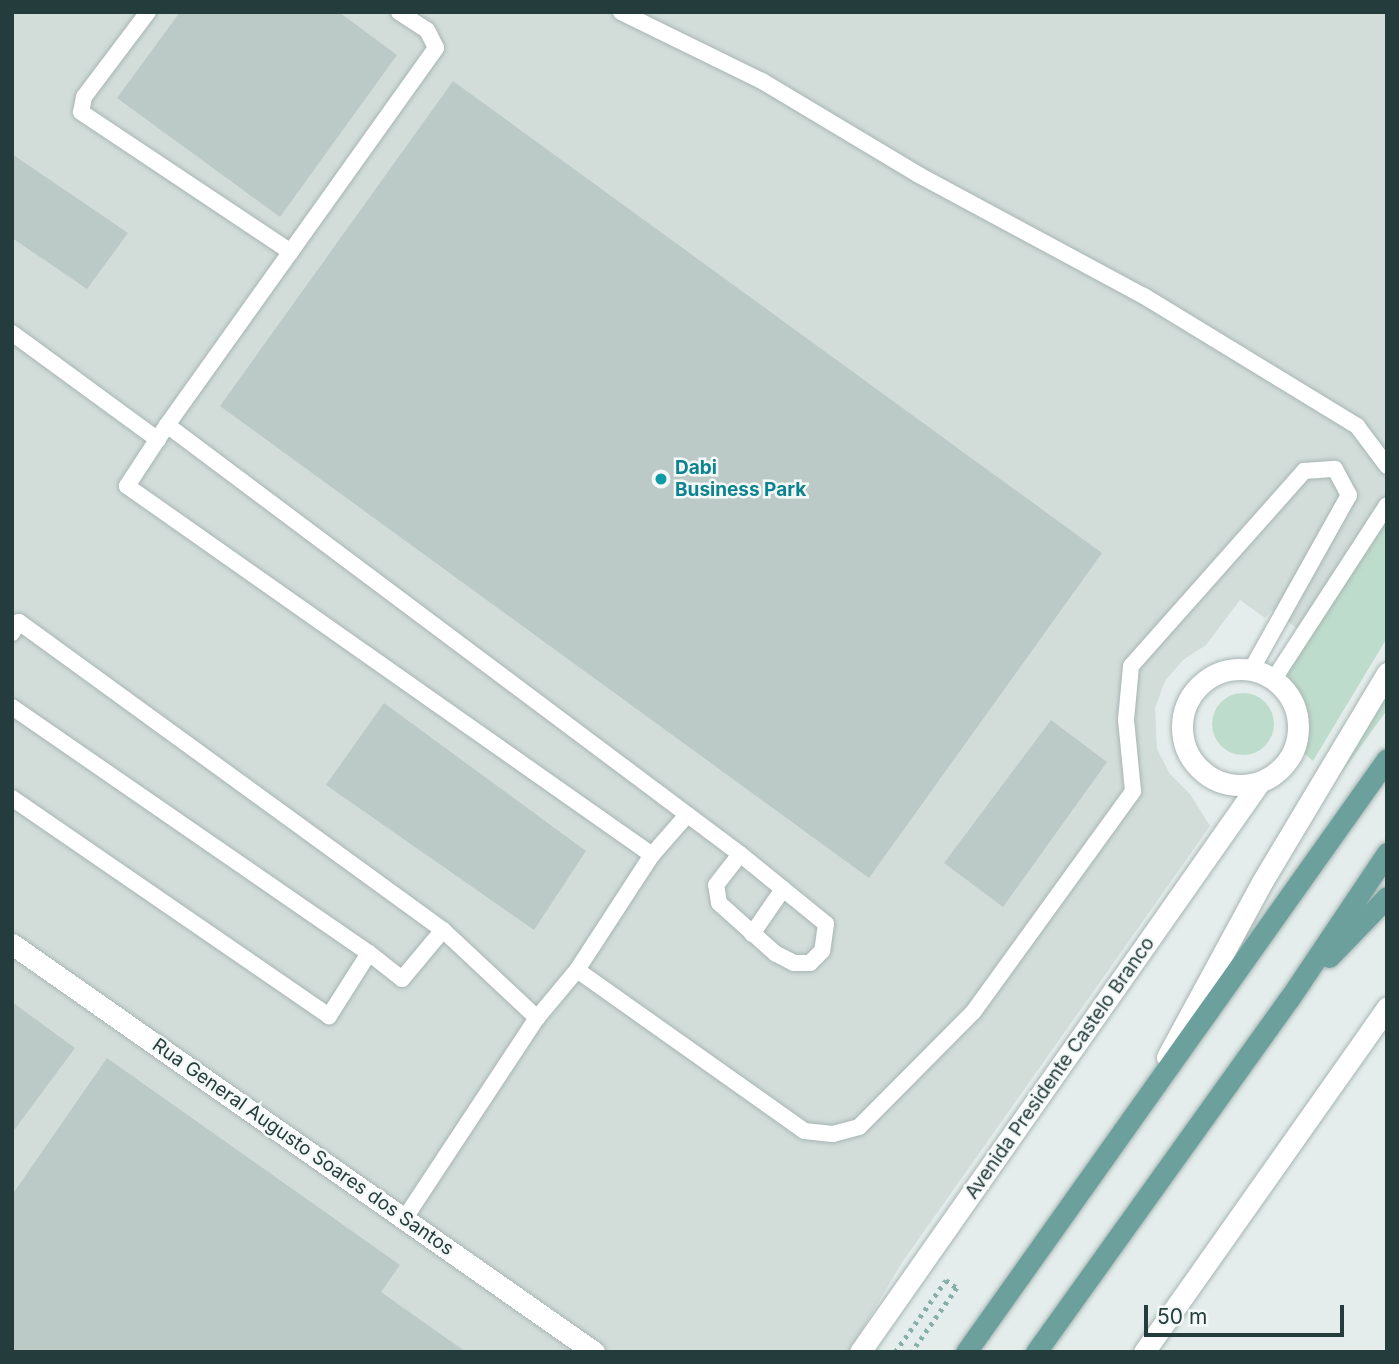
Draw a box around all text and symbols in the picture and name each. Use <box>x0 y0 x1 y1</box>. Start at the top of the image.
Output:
place label: Dabi Business Park <box>675 457 806 501</box>
marker: Dabi Business Park <box>653 471 669 487</box>
street label: Avenida Presidente Castelo Branco <box>960 933 1160 1203</box>
street label: Rua General Augusto Soares dos Santos <box>148 1034 458 1260</box>
scale bar <box>1147 1290 1346 1334</box>
text: 50 m <box>1157 1304 1207 1329</box>

